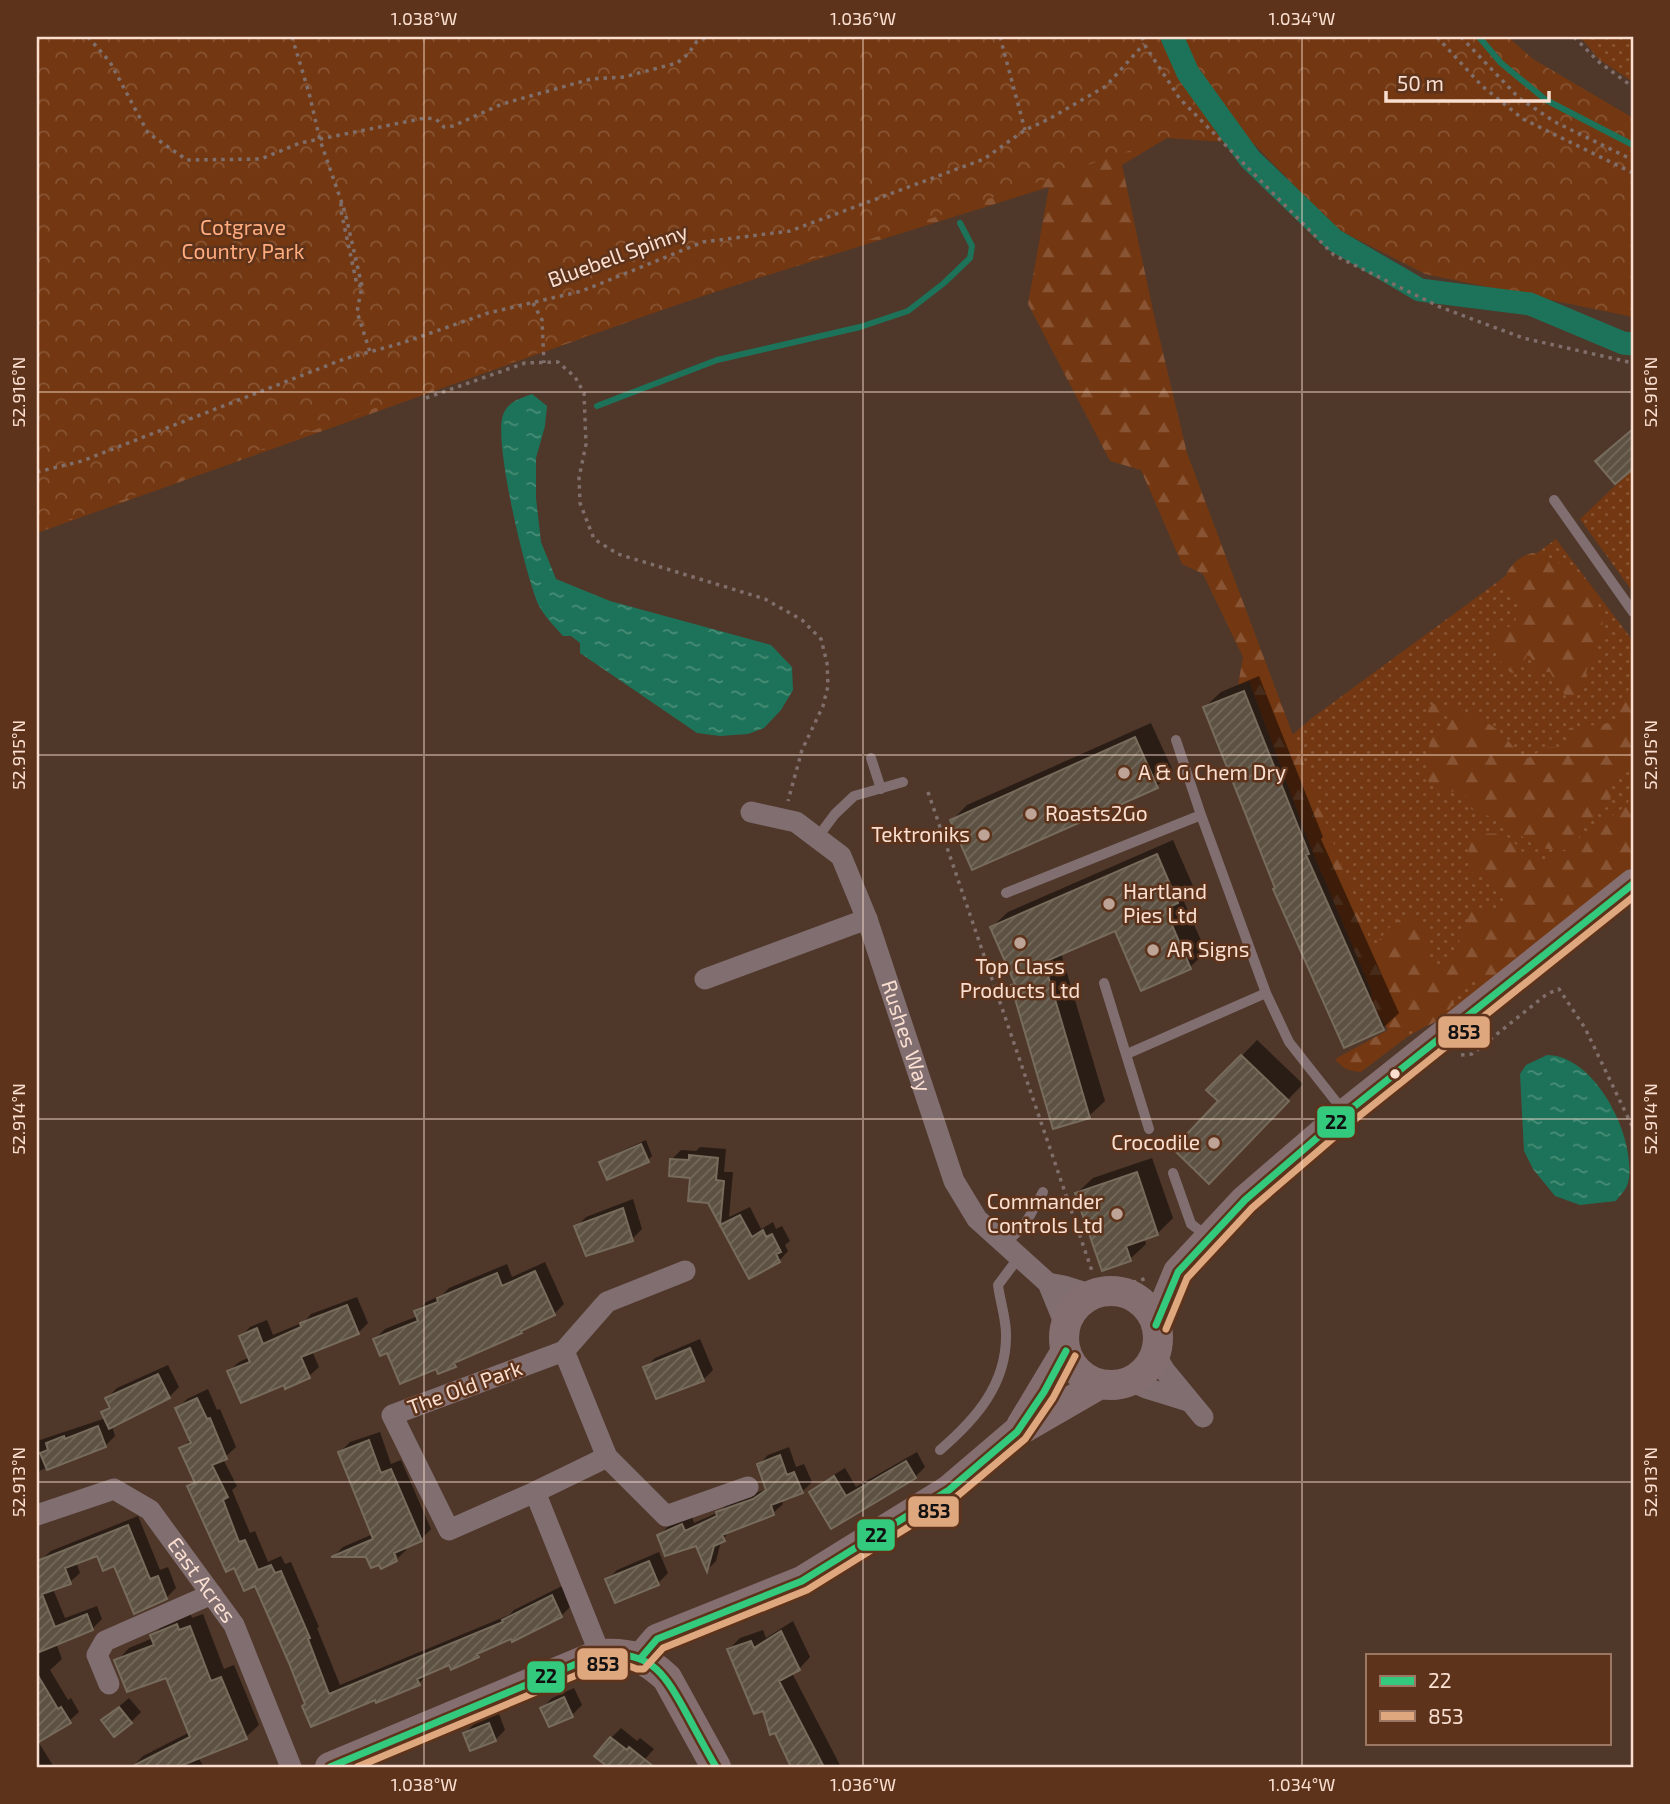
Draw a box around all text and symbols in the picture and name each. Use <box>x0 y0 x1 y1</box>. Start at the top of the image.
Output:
text: 1.038°W <box>391 7 457 29</box>
text: 1.036°W <box>830 7 896 29</box>
text: 1.034°W <box>1269 7 1335 29</box>
scale bar <box>1386 60 1549 104</box>
text: 50 m <box>1397 70 1444 95</box>
park label: Cotgrave Country Park <box>182 214 305 263</box>
street label: Bluebell Spinny <box>544 218 691 291</box>
text: 52.916°N <box>7 357 29 427</box>
text: 52.916°N <box>1639 357 1661 427</box>
text: 52.915°N <box>7 720 29 790</box>
text: 52.915°N <box>1639 720 1661 790</box>
place label: A & G Chem Dry <box>1138 759 1286 784</box>
marker: A & G Chem Dry <box>1116 765 1132 781</box>
place label: Roasts2Go <box>1045 800 1148 825</box>
marker: Roasts2Go <box>1023 806 1039 822</box>
place label: Tektroniks <box>871 821 970 846</box>
marker: Tektroniks <box>976 827 992 843</box>
place label: Hartland Pies Ltd <box>1123 878 1207 927</box>
marker: Hartland Pies Ltd <box>1101 896 1117 912</box>
marker: Top Class Products Ltd <box>1012 935 1028 951</box>
place label: AR Signs <box>1167 936 1249 961</box>
marker: AR Signs <box>1145 942 1161 958</box>
place label: Top Class Products Ltd <box>960 953 1080 1002</box>
street label: Rushes Way <box>877 976 938 1095</box>
line badge: 853 <box>1437 1015 1491 1049</box>
text: 853 <box>1447 1020 1481 1043</box>
unlabelled marker <box>1388 1067 1402 1081</box>
text: 52.914°N <box>7 1083 29 1155</box>
text: 52.914°N <box>1639 1083 1661 1155</box>
line badge: 22 <box>1316 1105 1356 1139</box>
text: 22 <box>1325 1110 1347 1133</box>
place label: Crocodile <box>1111 1129 1200 1154</box>
marker: Crocodile <box>1206 1135 1222 1151</box>
place label: Commander Controls Ltd <box>987 1188 1104 1237</box>
marker: Commander Controls Ltd <box>1109 1206 1125 1222</box>
street label: The Old Park <box>404 1354 526 1419</box>
text: 52.913°N <box>7 1447 29 1517</box>
text: 52.913°N <box>1639 1447 1661 1517</box>
line badge: 853 <box>907 1495 960 1528</box>
text: 853 <box>917 1499 951 1522</box>
line badge: 22 <box>856 1518 896 1552</box>
text: 22 <box>865 1523 887 1546</box>
street label: East Acres <box>163 1532 242 1627</box>
line badge: 853 <box>576 1647 629 1681</box>
text: 853 <box>586 1652 620 1675</box>
legend <box>1366 1654 1610 1744</box>
line badge: 22 <box>526 1660 566 1694</box>
text: 22 <box>535 1664 557 1687</box>
text: 22 <box>1428 1667 1452 1692</box>
text: 853 <box>1428 1703 1464 1728</box>
text: 1.038°W <box>391 1773 457 1795</box>
text: 1.036°W <box>830 1773 896 1795</box>
text: 1.034°W <box>1269 1773 1335 1795</box>

